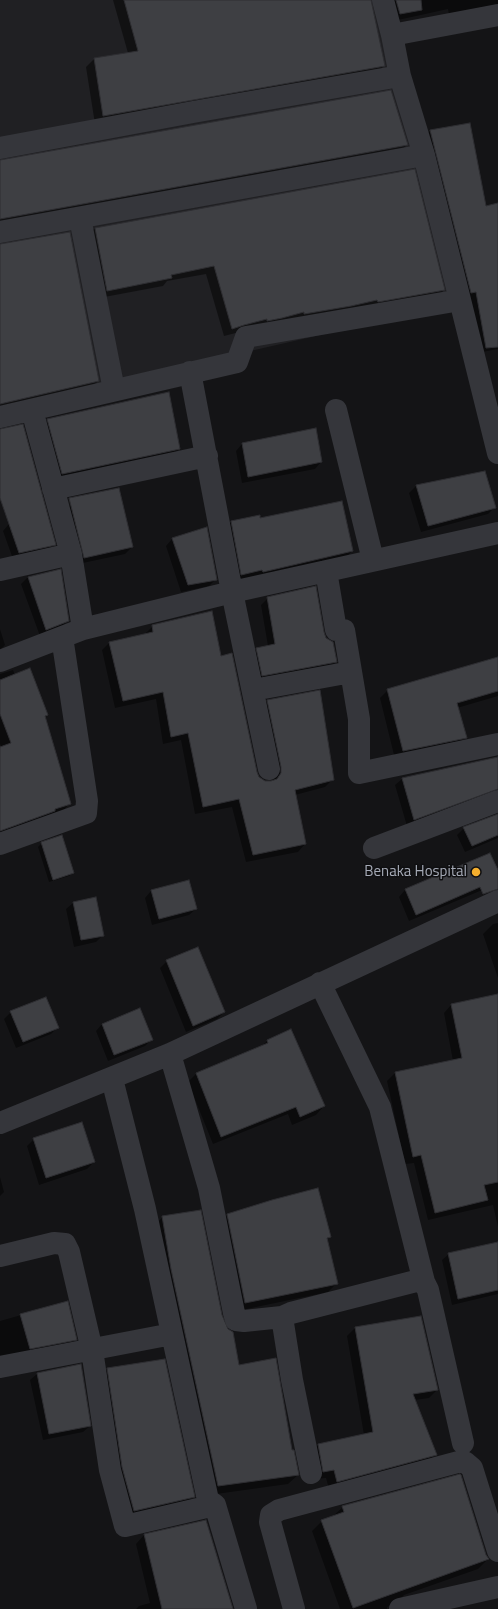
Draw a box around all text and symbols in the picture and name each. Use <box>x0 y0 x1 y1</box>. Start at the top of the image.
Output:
place label: Benaka Hospital <box>364 863 467 881</box>
marker: Benaka Hospital <box>470 866 482 878</box>

